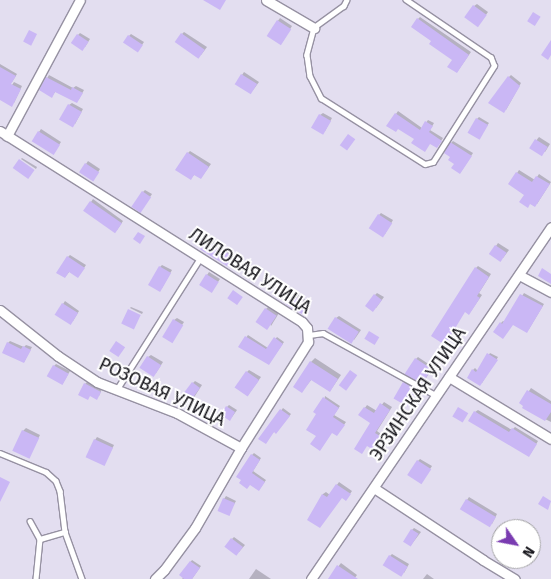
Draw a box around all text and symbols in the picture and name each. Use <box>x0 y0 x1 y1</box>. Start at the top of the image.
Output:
street label: ЛИЛОВАЯ УЛИЦА <box>185 224 315 318</box>
street label: ЭРЗИНСКАЯ УЛИЦА <box>366 323 470 465</box>
street label: РОЗОВАЯ УЛИЦА <box>95 353 229 431</box>
north arrow <box>491 519 541 569</box>
text: N <box>519 543 538 560</box>

